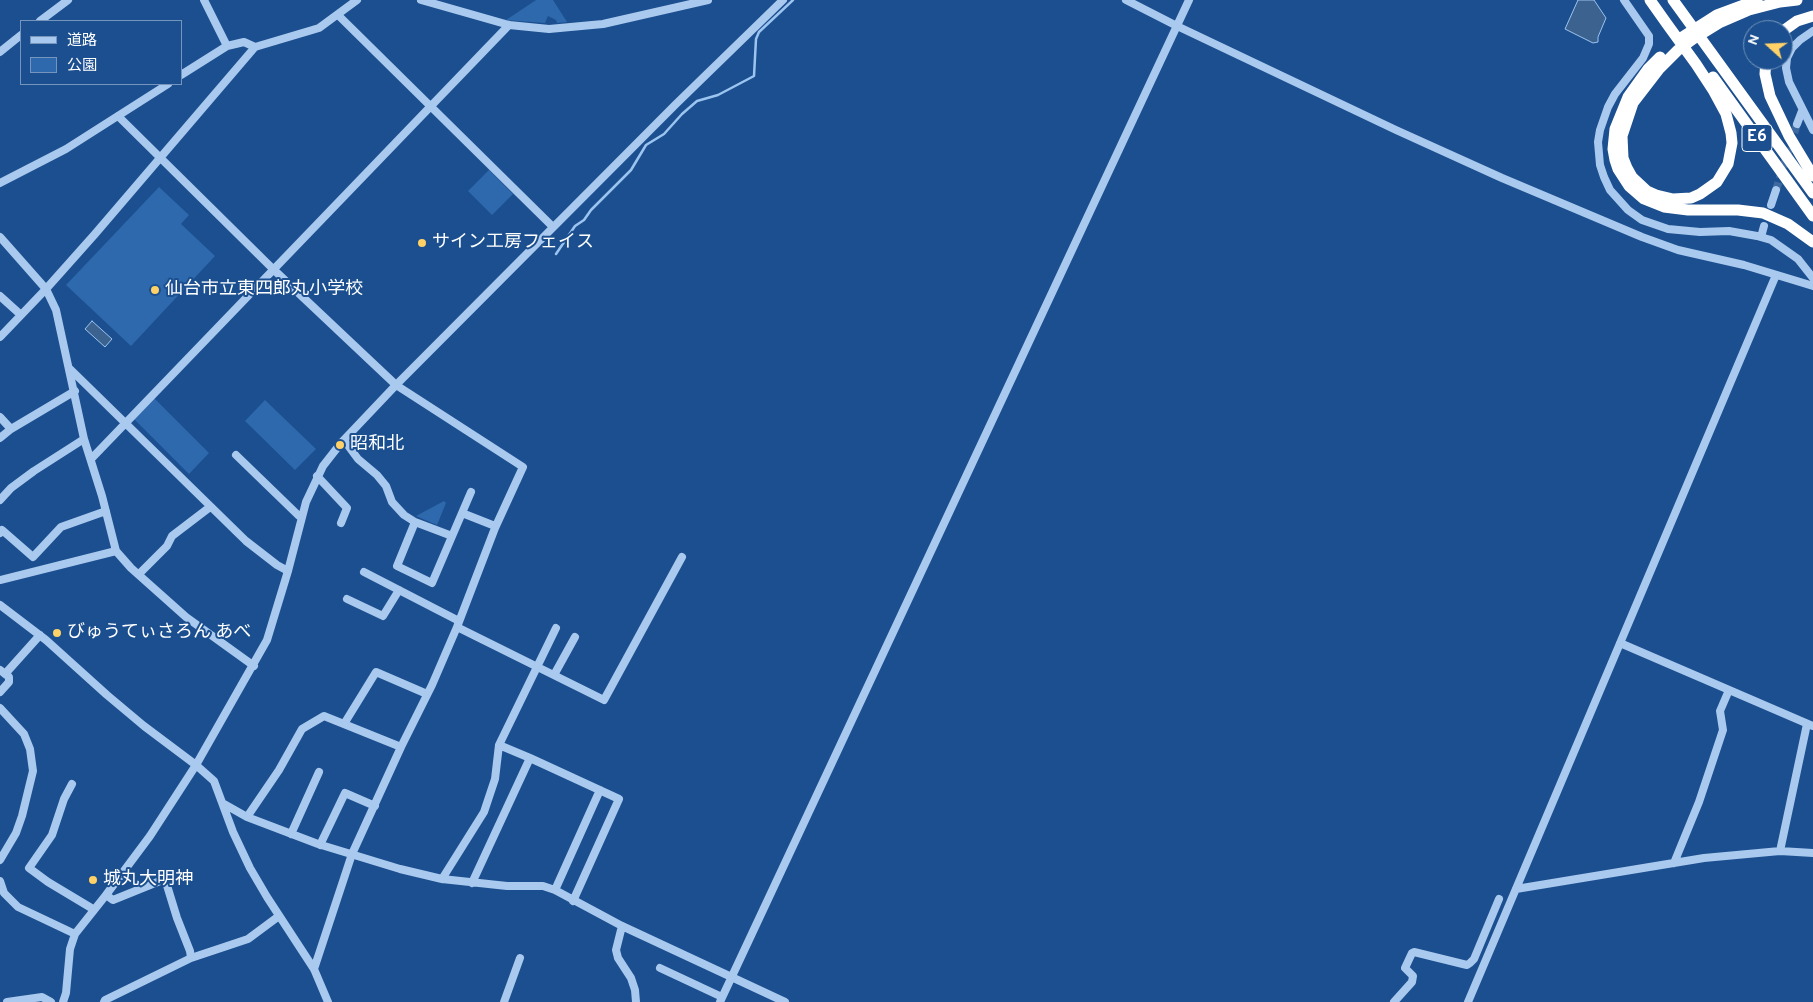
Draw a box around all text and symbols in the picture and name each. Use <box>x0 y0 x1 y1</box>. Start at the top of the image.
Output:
legend <box>20 20 182 85</box>
north arrow <box>1743 20 1793 70</box>
text: 道路 <box>67 32 97 51</box>
text: N <box>1745 32 1764 48</box>
text: 公園 <box>67 57 97 76</box>
road number: E6 <box>1742 125 1772 152</box>
place label: サイン工房フェイス <box>432 232 594 254</box>
marker: サイン工房フェイス <box>416 237 428 249</box>
place label: 仙台市立東四郎丸小学校 <box>165 279 363 301</box>
marker: 仙台市立東四郎丸小学校 <box>149 284 161 296</box>
place label: 昭和北 <box>350 434 404 456</box>
marker: 昭和北 <box>334 439 346 451</box>
place label: びゅうてぃさろん あべ <box>67 622 251 644</box>
marker: びゅうてぃさろん あべ <box>51 627 63 639</box>
place label: 城丸大明神 <box>103 869 193 891</box>
marker: 城丸大明神 <box>87 874 99 886</box>

